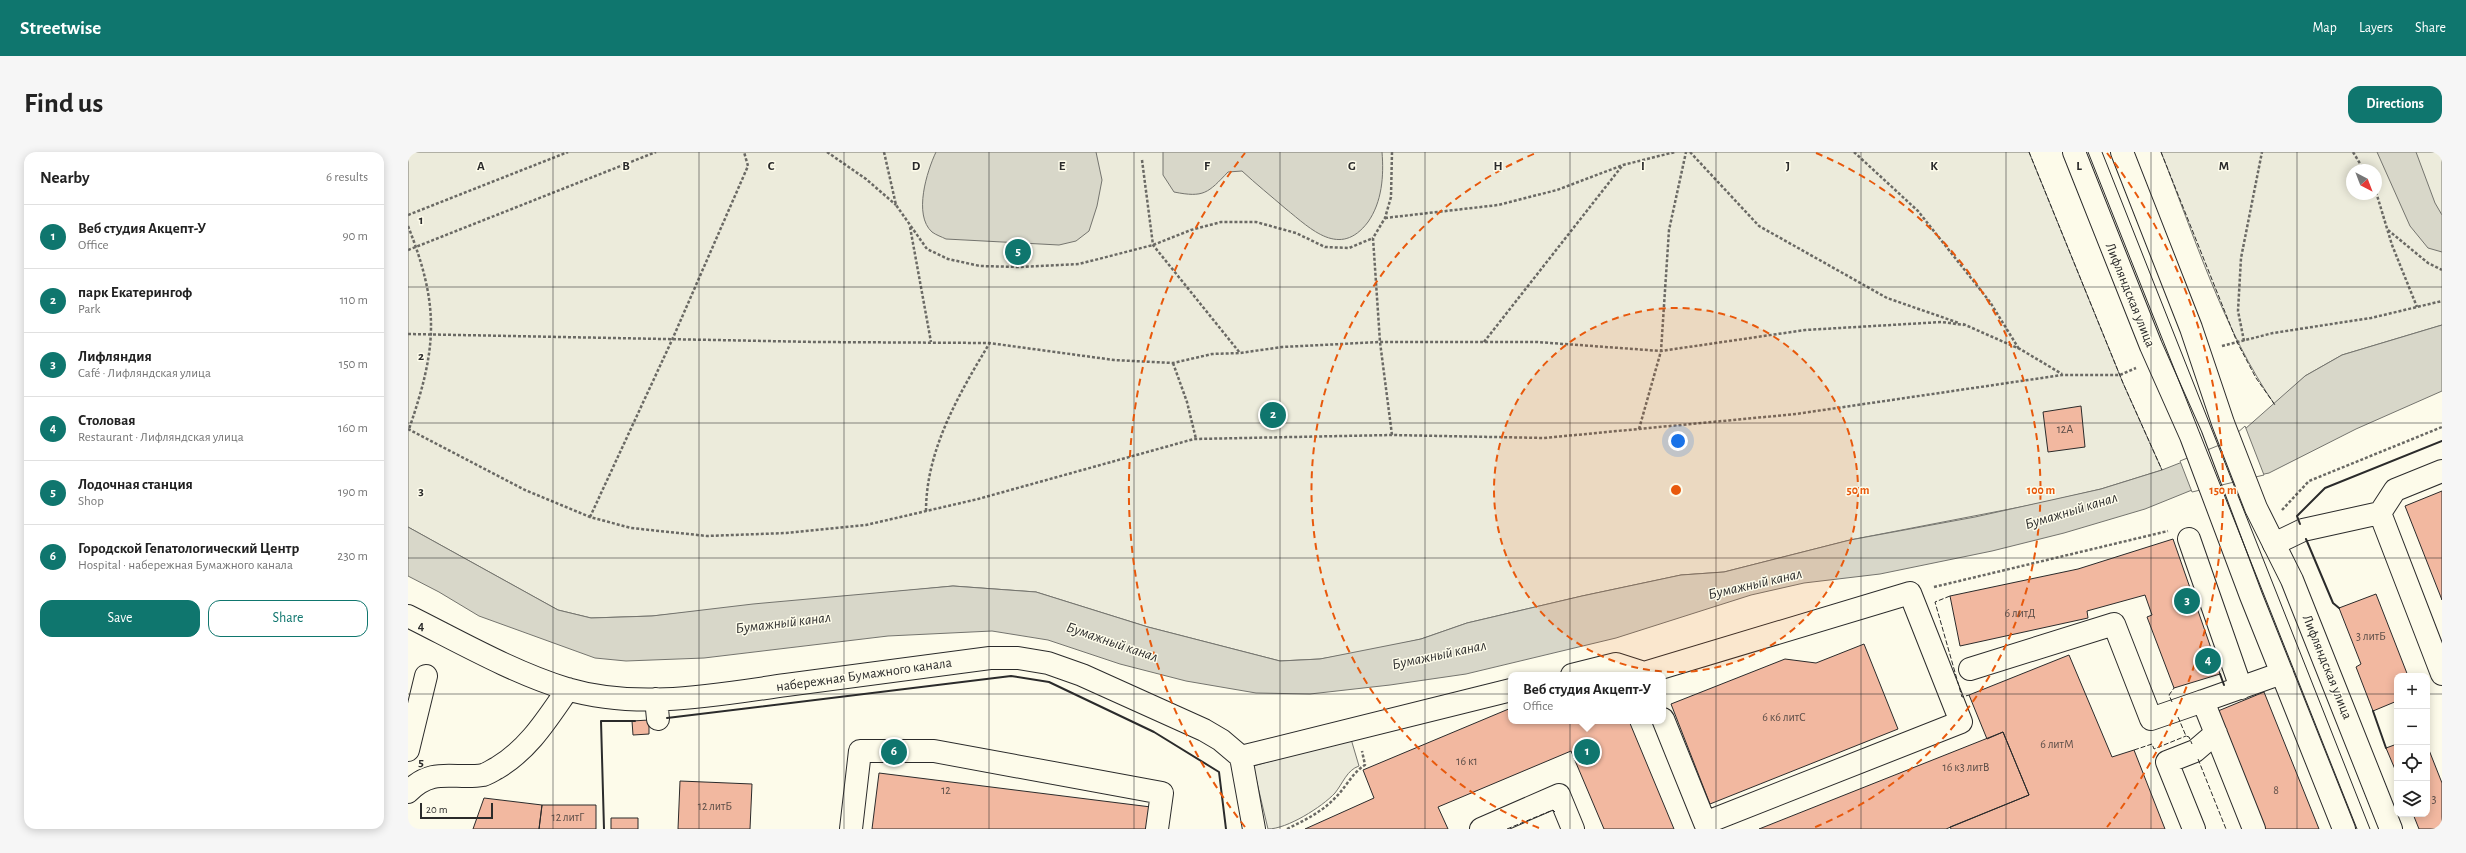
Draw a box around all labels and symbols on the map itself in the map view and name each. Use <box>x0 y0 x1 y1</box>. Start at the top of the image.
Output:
text: A <box>477 160 485 173</box>
text: B <box>622 160 630 173</box>
text: C <box>768 160 775 173</box>
text: D <box>912 160 921 173</box>
text: E <box>1059 160 1066 173</box>
text: F <box>1204 160 1211 173</box>
text: G <box>1348 160 1356 173</box>
text: H <box>1493 160 1503 173</box>
text: I <box>1641 160 1645 173</box>
text: J <box>1786 160 1790 173</box>
text: K <box>1930 160 1938 173</box>
text: L <box>2076 160 2082 173</box>
text: M <box>2219 160 2229 173</box>
north arrow <box>2346 164 2382 200</box>
text: 1 <box>419 214 423 227</box>
pin: 5 <box>1005 237 1031 267</box>
street label: Лифляндская улица <box>2103 241 2158 350</box>
text: 2 <box>418 350 424 363</box>
pin: 2 <box>1260 400 1286 430</box>
house number: 12А <box>2057 423 2073 435</box>
your location <box>1668 431 1688 451</box>
centre of rings <box>1669 483 1683 497</box>
text: 50 m <box>1847 484 1870 496</box>
text: 100 m <box>2027 484 2055 496</box>
text: 150 m <box>2209 484 2237 496</box>
text: 3 <box>418 485 424 498</box>
water label: Бумажный канал <box>2023 490 2119 532</box>
water label: Бумажный канал <box>1707 566 1803 602</box>
pin: 3 <box>2174 586 2200 616</box>
house number: 6 литД <box>2004 607 2036 619</box>
water label: Бумажный канал <box>734 610 832 636</box>
street label: Лифляндская улица <box>2300 613 2355 722</box>
water label: Бумажный канал <box>1064 619 1160 665</box>
text: 4 <box>418 620 425 633</box>
house number: 3 литБ <box>2356 630 2386 642</box>
water label: Бумажный канал <box>1390 638 1488 672</box>
pin: 4 <box>2195 646 2221 676</box>
street label: набережная Бумажного канала <box>775 656 953 694</box>
house number: 6 к6 литС <box>1762 711 1806 723</box>
pin: 6 <box>881 737 907 767</box>
pin: 1 <box>1574 737 1600 767</box>
house number: 6 литМ <box>2040 738 2074 750</box>
house number: 16 к1 <box>1456 755 1478 767</box>
text: 5 <box>418 756 424 769</box>
house number: 16 к3 литВ <box>1943 761 1990 773</box>
house number: 12 <box>941 784 951 796</box>
house number: 8 <box>2273 784 2279 796</box>
house number: 3 <box>2432 793 2437 805</box>
house number: 12 литБ <box>698 800 732 812</box>
scale bar <box>420 801 493 820</box>
house number: 12 литГ <box>552 811 585 823</box>

